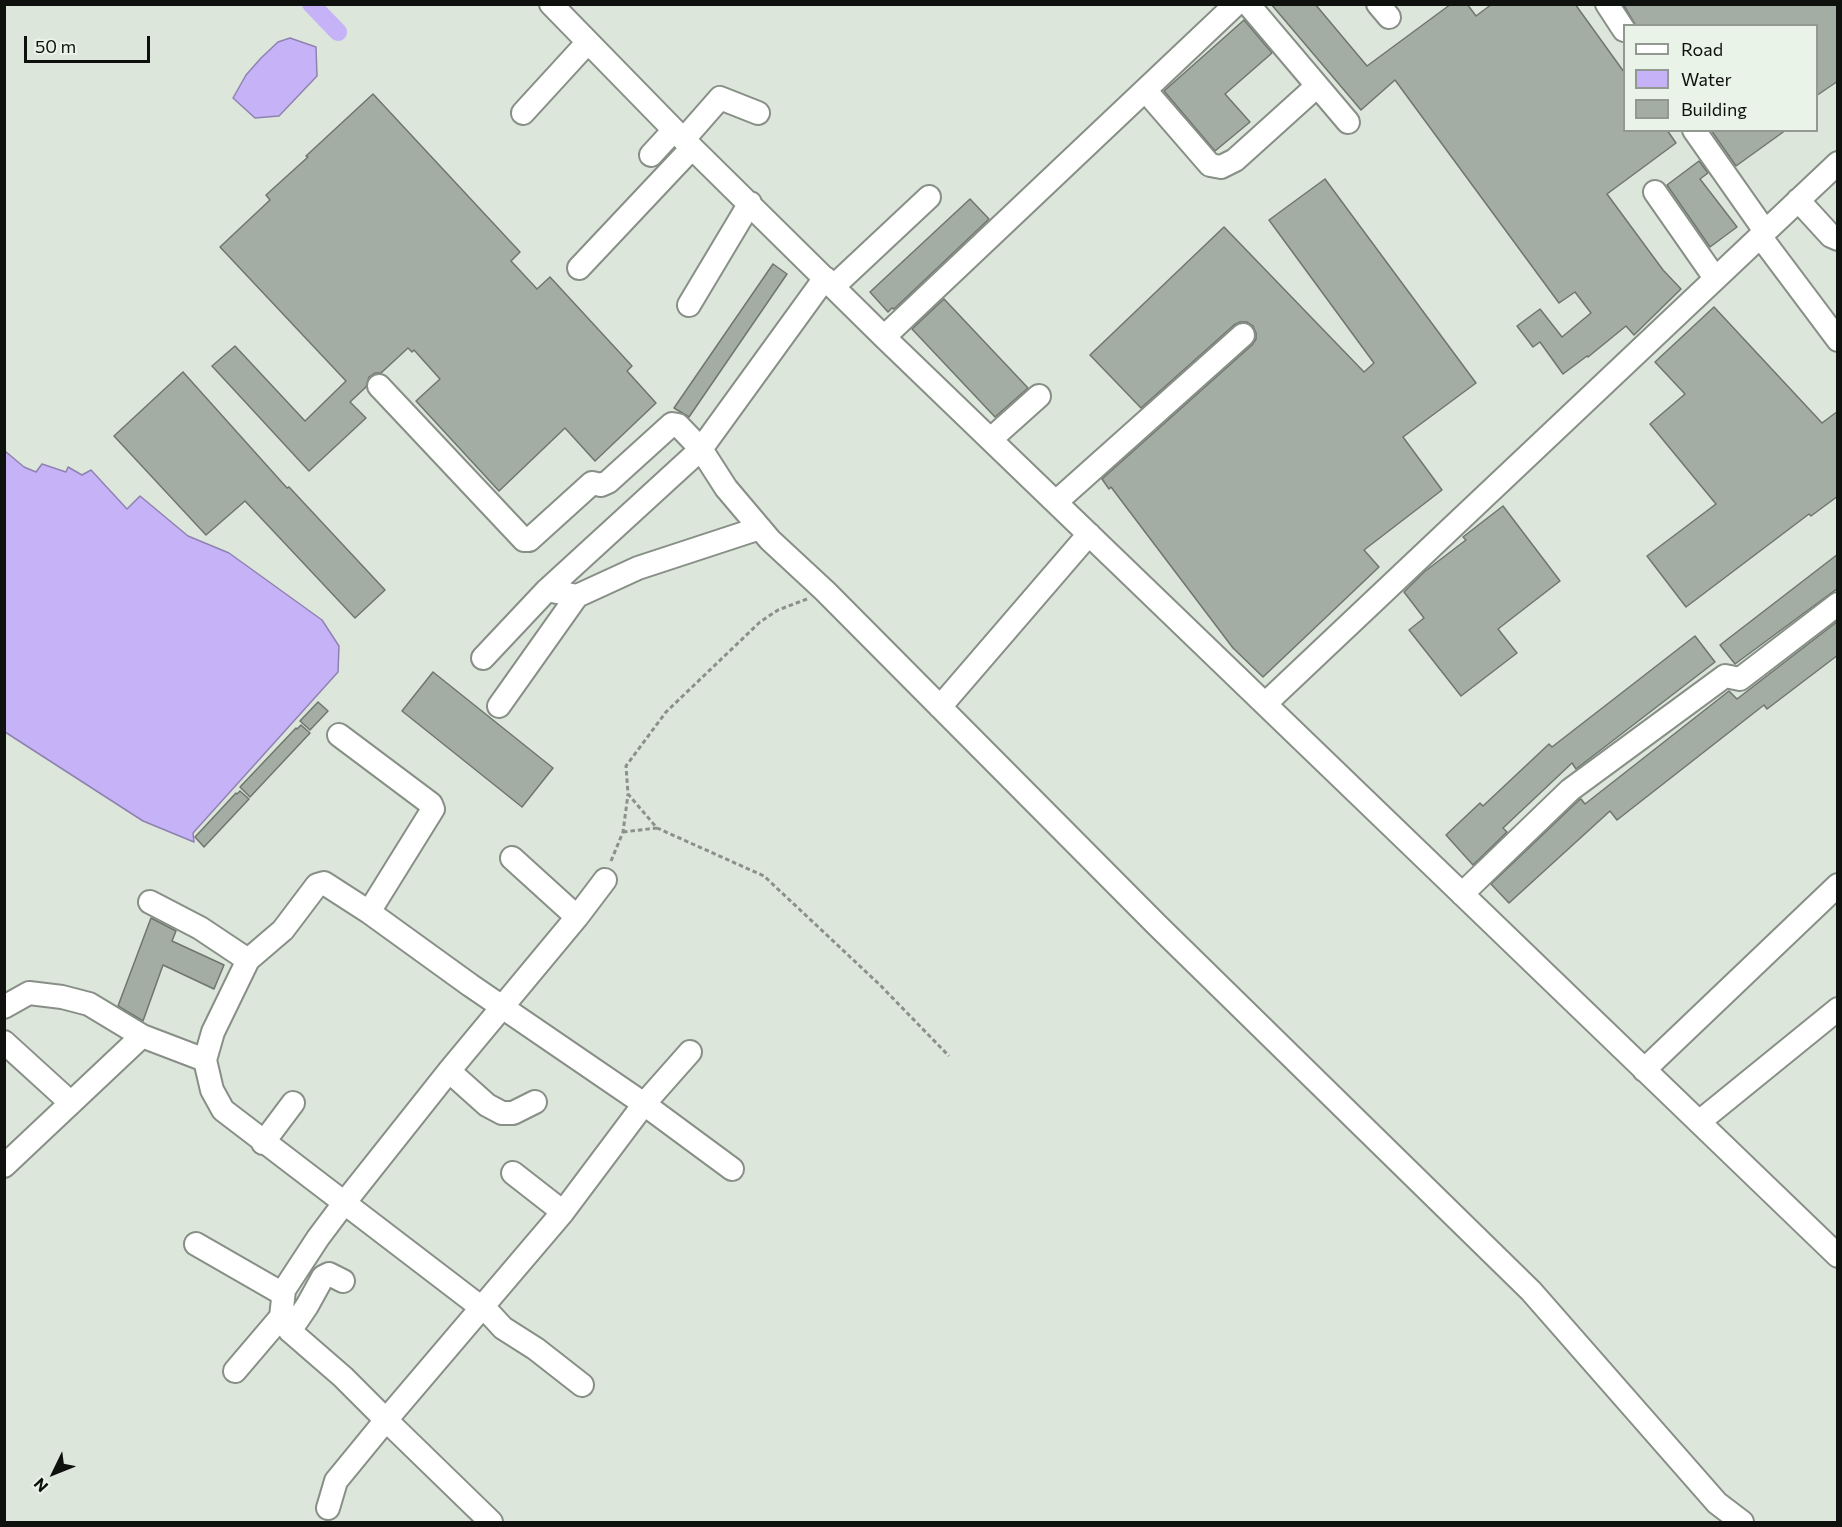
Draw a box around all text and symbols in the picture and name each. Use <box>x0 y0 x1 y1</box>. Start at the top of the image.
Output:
scale bar <box>27 24 153 62</box>
legend <box>1623 24 1818 132</box>
text: 50 m <box>35 35 76 57</box>
text: Road <box>1681 38 1723 60</box>
text: Water <box>1681 68 1732 90</box>
text: Building <box>1681 98 1747 120</box>
north arrow <box>24 1443 84 1503</box>
text: N <box>29 1475 52 1496</box>

